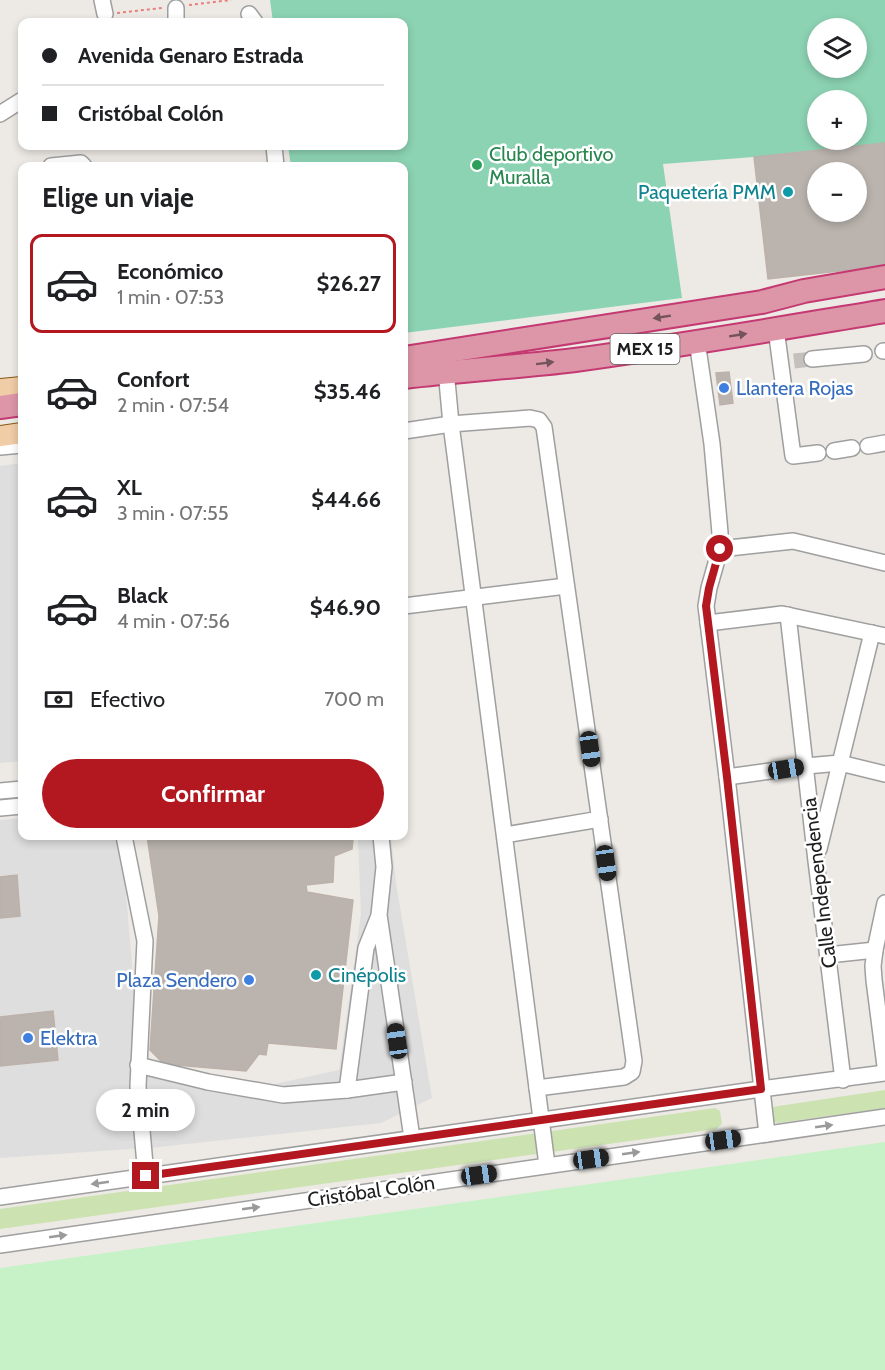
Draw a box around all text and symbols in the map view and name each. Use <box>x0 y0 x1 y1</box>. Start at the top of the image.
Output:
map controls <box>807 18 867 222</box>
button: layers <box>807 18 867 78</box>
text: Avenida Genaro Estrada <box>78 42 303 69</box>
button: + <box>807 90 867 150</box>
text: Cristóbal Colón <box>78 100 224 127</box>
place label: Club deportivo Muralla <box>489 142 614 189</box>
marker: Club deportivo Muralla <box>470 158 484 172</box>
button: − <box>807 162 867 222</box>
place label: Paquetería PMM <box>638 180 776 204</box>
text: Elige un viaje <box>42 181 194 214</box>
marker: Paquetería PMM <box>781 185 795 199</box>
icon: car <box>45 257 99 311</box>
text: Económico <box>117 258 223 285</box>
text: $26.27 <box>316 270 381 297</box>
text: 1 min · 07:53 <box>117 285 224 309</box>
one-way arrow <box>653 313 672 322</box>
one-way arrow <box>729 331 748 340</box>
road number: MEX 15 <box>610 334 680 364</box>
one-way arrow <box>536 358 555 368</box>
icon: car <box>45 365 99 419</box>
text: Confort <box>117 366 190 393</box>
place label: Llantera Rojas <box>736 376 853 400</box>
text: $35.46 <box>314 378 381 405</box>
marker: Llantera Rojas <box>717 381 731 395</box>
text: 2 min · 07:54 <box>117 393 229 417</box>
icon: car <box>45 473 99 527</box>
text: XL <box>117 474 142 501</box>
text: $44.66 <box>311 486 381 513</box>
text: 3 min · 07:55 <box>117 501 229 525</box>
route start <box>706 535 733 562</box>
icon: car <box>45 581 99 635</box>
text: Black <box>117 582 168 609</box>
text: $46.90 <box>310 594 381 621</box>
text: 4 min · 07:56 <box>117 609 230 633</box>
icon: cash <box>42 683 75 716</box>
text: Efectivo <box>90 686 165 713</box>
text: 700 m <box>324 687 384 711</box>
car <box>579 730 601 768</box>
car <box>767 757 805 781</box>
button: Confirmar <box>42 759 384 828</box>
street label: Calle Independencia <box>797 796 841 970</box>
car <box>595 844 617 882</box>
place label: Cinépolis <box>328 963 406 987</box>
place label: Plaza Sendero <box>116 968 237 992</box>
marker: Cinépolis <box>309 968 323 982</box>
marker: Plaza Sendero <box>242 973 256 987</box>
car <box>386 1022 408 1060</box>
place label: Elektra <box>40 1026 98 1050</box>
marker: Elektra <box>21 1031 35 1045</box>
callout: 2 min <box>96 1089 195 1131</box>
text: 2 min <box>121 1098 170 1122</box>
one-way arrow <box>815 1121 834 1130</box>
car <box>704 1129 742 1151</box>
car <box>572 1148 610 1170</box>
one-way arrow <box>622 1149 641 1158</box>
route end <box>132 1162 159 1189</box>
car <box>460 1164 498 1186</box>
street label: Cristóbal Colón <box>306 1170 436 1212</box>
one-way arrow <box>91 1178 110 1187</box>
one-way arrow <box>242 1204 261 1213</box>
one-way arrow <box>49 1232 68 1241</box>

